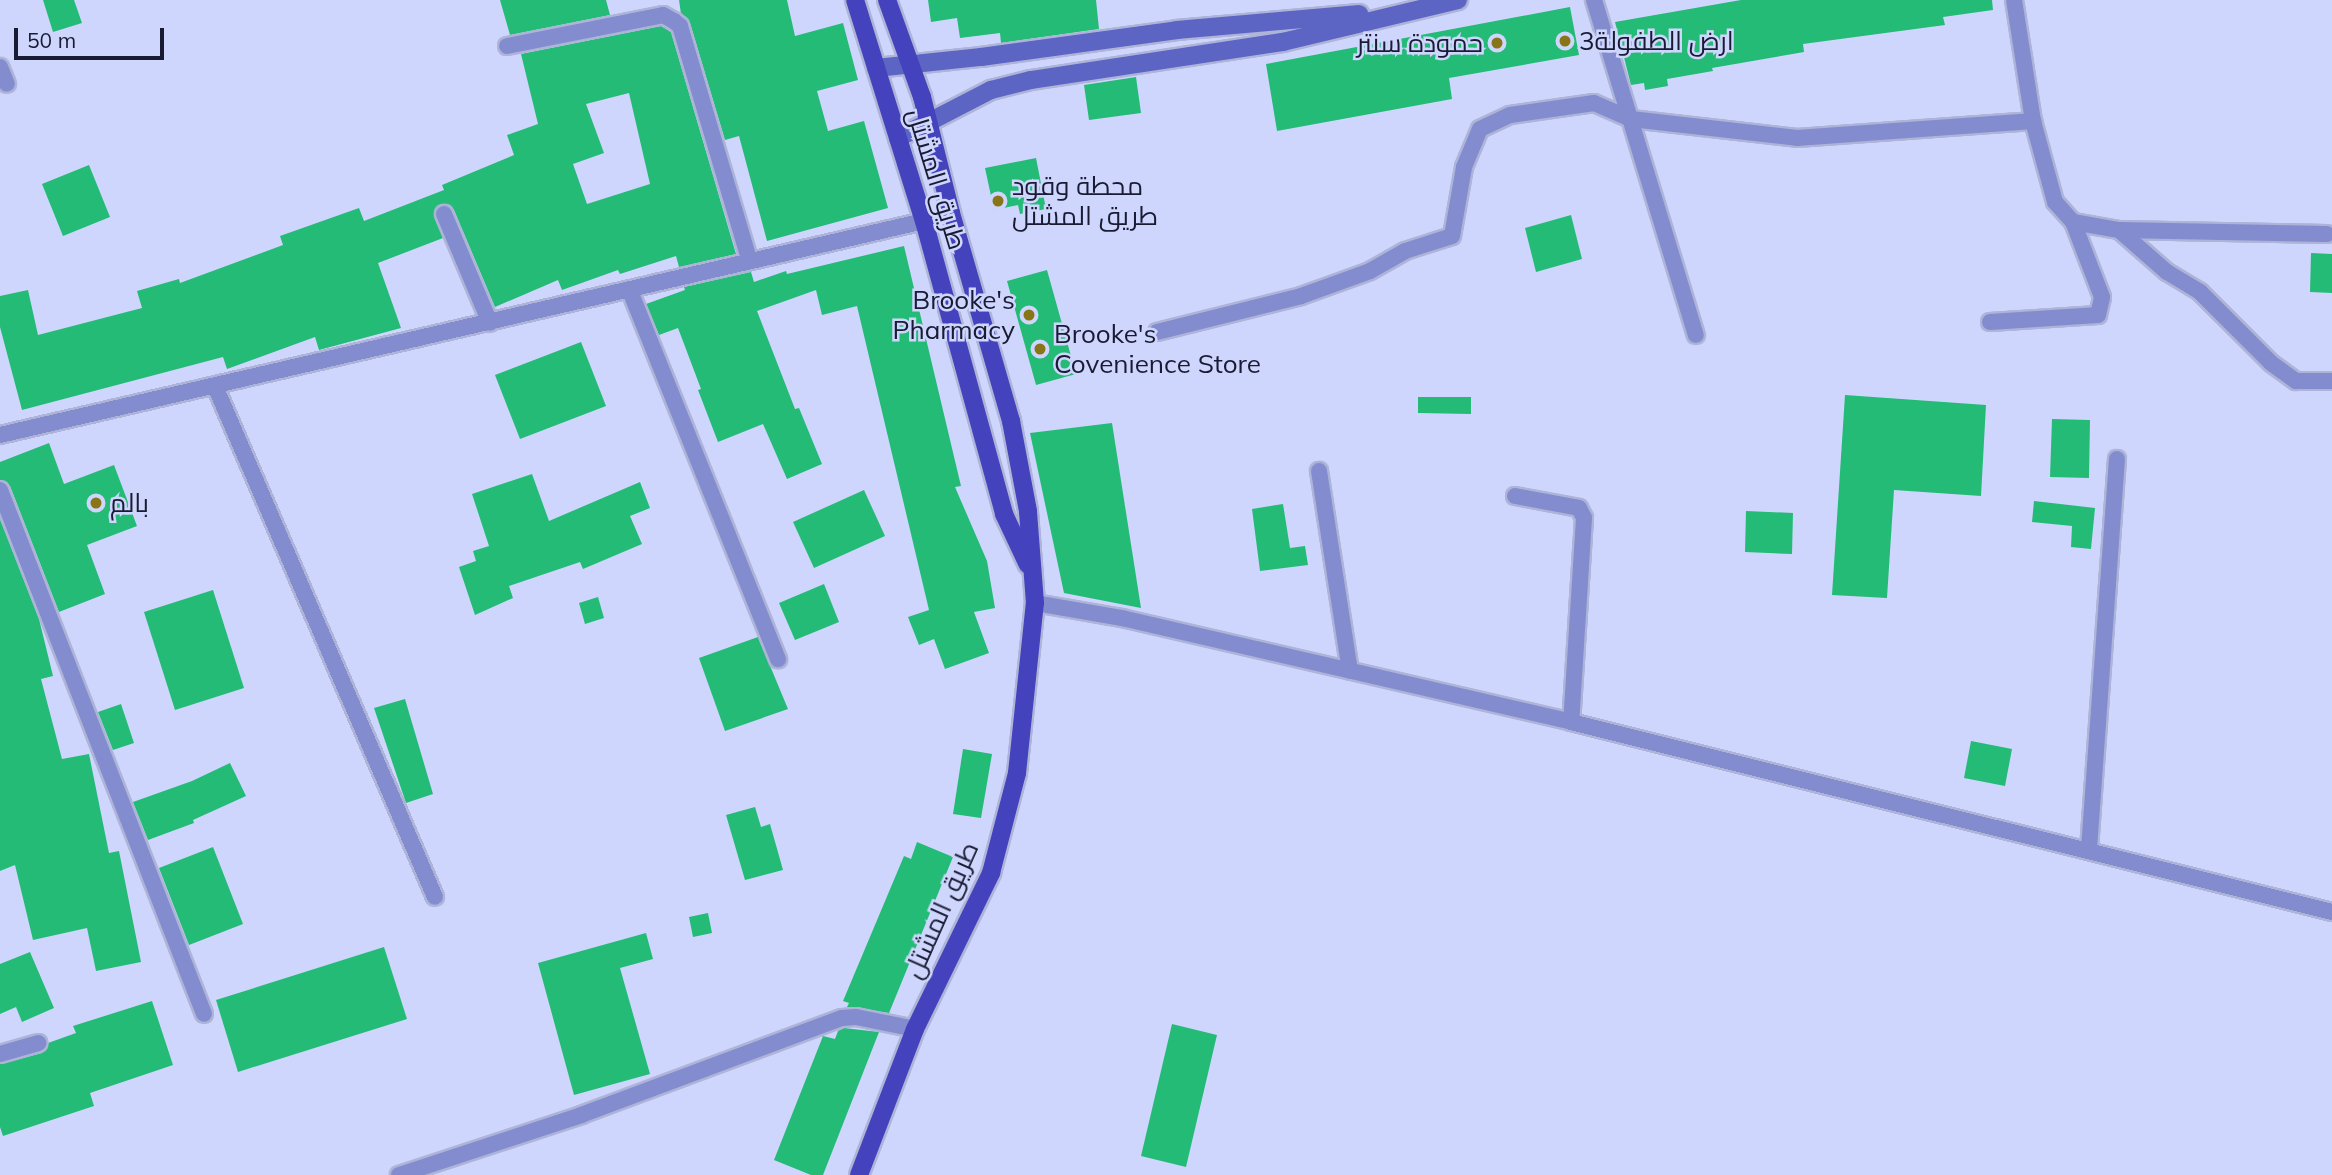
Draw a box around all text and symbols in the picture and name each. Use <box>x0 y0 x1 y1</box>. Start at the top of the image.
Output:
scale bar <box>18 14 168 58</box>
place label: ارض الطفولة3 <box>1579 25 1734 57</box>
text: 50 m <box>27 27 76 53</box>
place label: حمودة سنتر <box>1357 27 1483 59</box>
marker: ارض الطفولة3 <box>1557 33 1573 49</box>
marker: حمودة سنتر <box>1489 35 1505 51</box>
street label: طريق المشتل <box>901 105 973 253</box>
place label: محطة وقود طريق المشتل <box>1012 170 1158 232</box>
marker: محطة وقود طريق المشتل <box>990 193 1006 209</box>
place label: Brooke's Pharmacy <box>893 284 1015 346</box>
marker: Brooke's Pharmacy <box>1021 307 1037 323</box>
place label: Brooke's Covenience Store <box>1054 318 1261 380</box>
marker: Brooke's Covenience Store <box>1032 341 1048 357</box>
place label: بالم <box>110 487 149 519</box>
marker: بالم <box>88 495 104 511</box>
street label: طريق المشتل <box>897 837 985 983</box>

